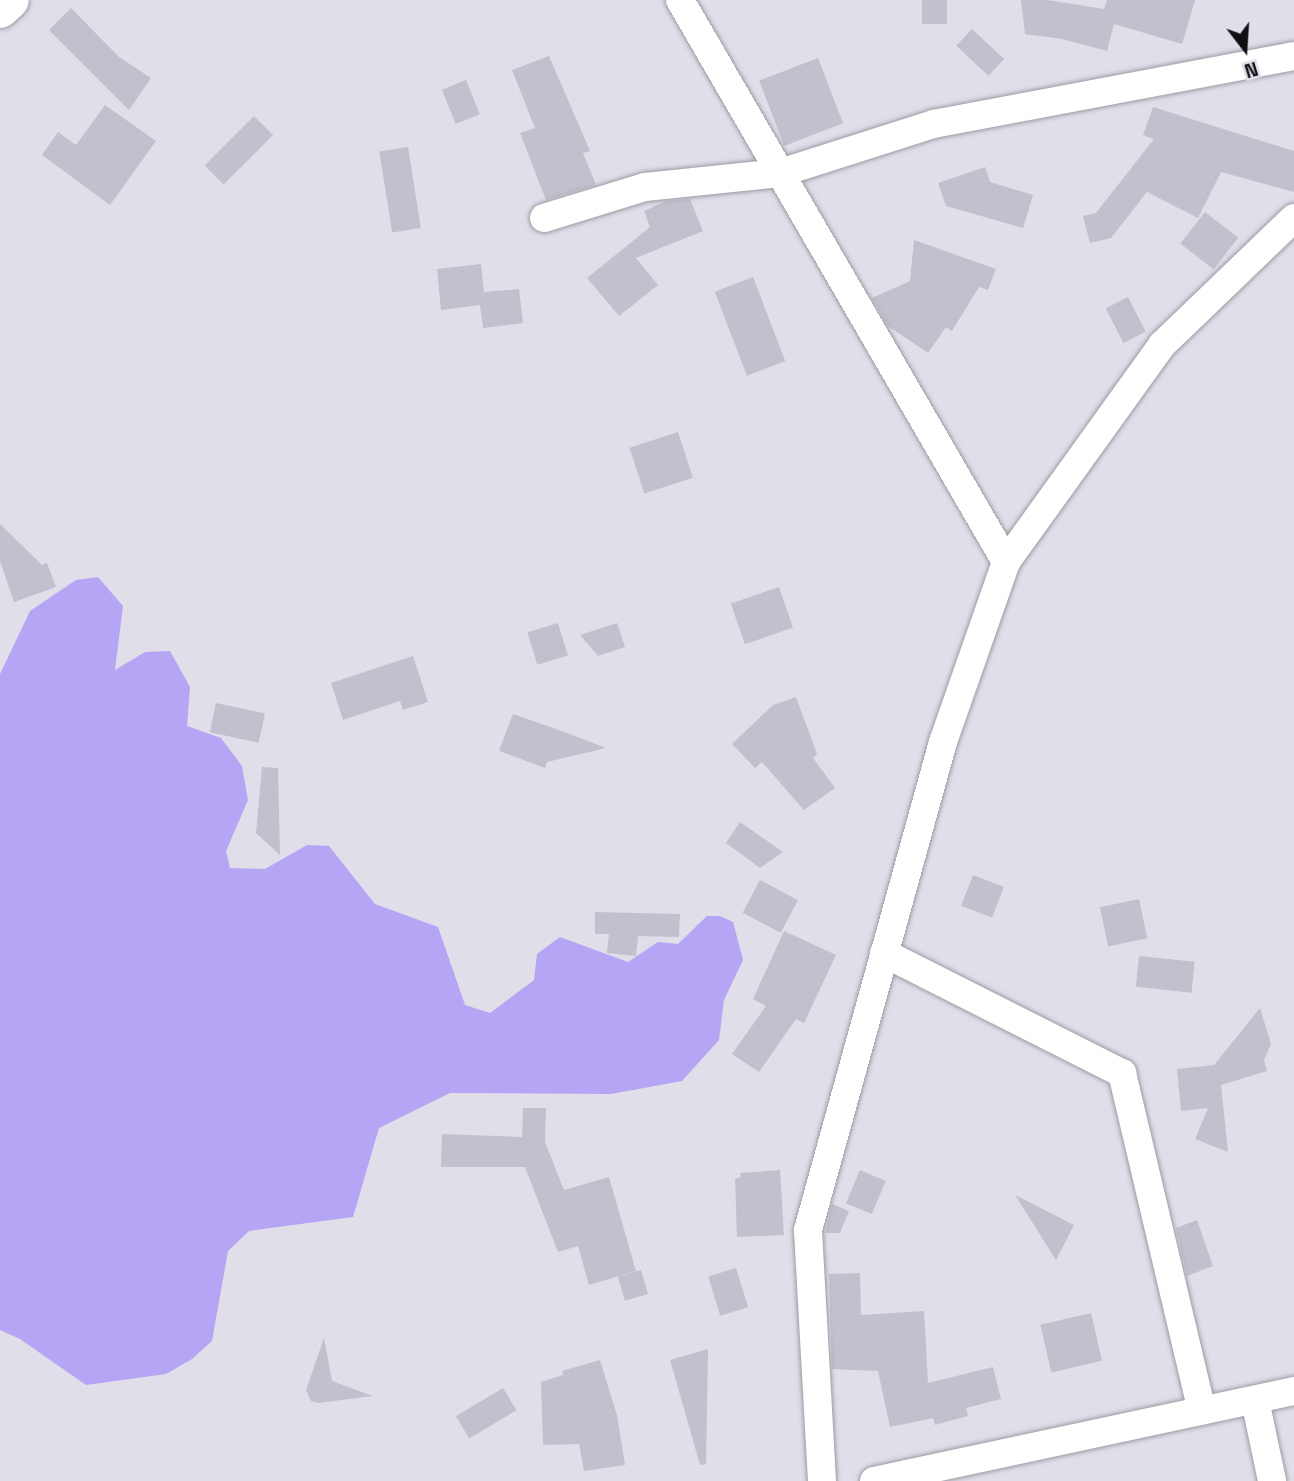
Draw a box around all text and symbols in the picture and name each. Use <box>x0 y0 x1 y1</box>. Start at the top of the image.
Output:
north arrow <box>1210 14 1280 84</box>
text: N <box>1242 56 1261 83</box>

